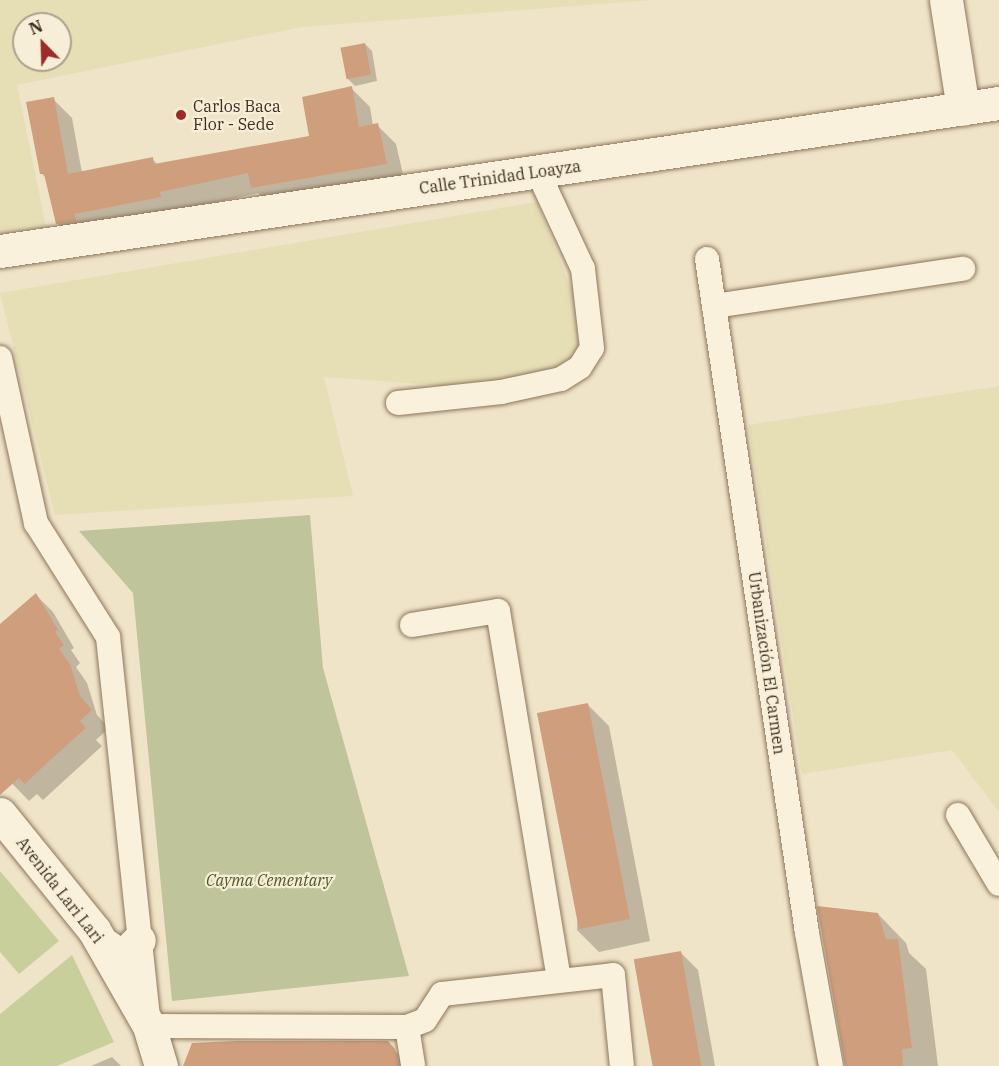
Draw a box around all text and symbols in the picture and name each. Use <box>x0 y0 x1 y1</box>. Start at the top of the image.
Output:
north arrow <box>12 12 72 72</box>
text: N <box>26 16 45 39</box>
place label: Carlos Baca Flor - Sede <box>193 96 281 134</box>
marker: Carlos Baca Flor - Sede <box>174 108 188 122</box>
street label: Calle Trinidad Loayza <box>418 156 582 198</box>
street label: Urbanización El Carmen <box>745 570 789 756</box>
street label: Avenida Lari Lari <box>13 833 107 947</box>
park label: Cayma Cementary <box>206 870 332 890</box>

